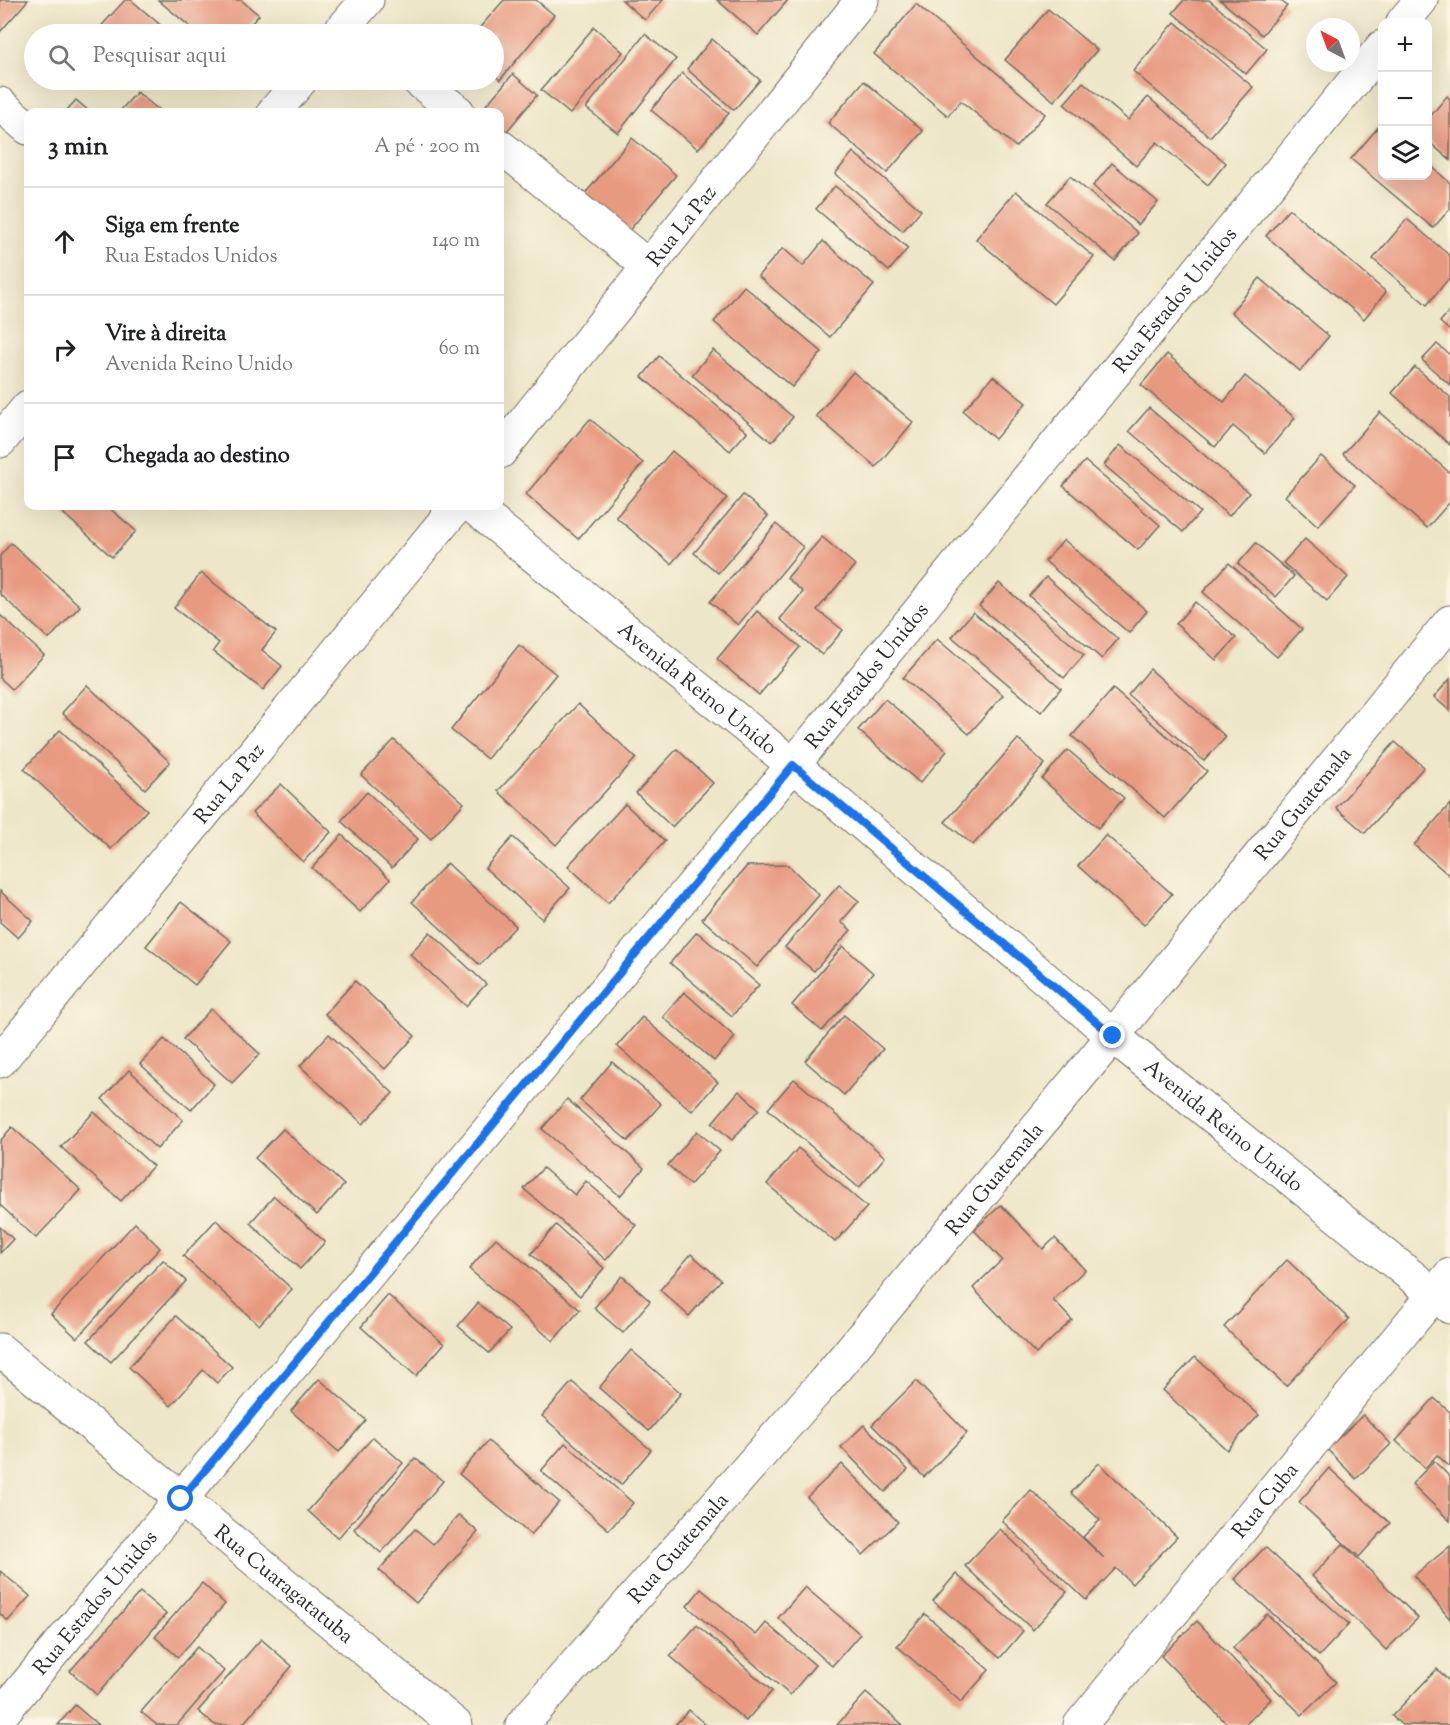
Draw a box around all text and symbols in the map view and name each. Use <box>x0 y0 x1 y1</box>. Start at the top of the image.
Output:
north arrow <box>1306 18 1360 72</box>
map controls <box>1378 18 1432 180</box>
button: + <box>1378 18 1432 72</box>
search box <box>24 24 504 90</box>
icon: search <box>45 41 78 74</box>
text: Pesquisar aqui <box>93 41 227 73</box>
button: − <box>1378 72 1432 126</box>
button: layers <box>1378 126 1432 180</box>
text: 3 min <box>48 129 108 166</box>
text: A pé · 200 m <box>374 133 480 162</box>
street label: Rua La Paz <box>641 180 725 274</box>
text: Siga em frente <box>105 211 240 243</box>
street label: Rua Estados Unidos <box>1107 222 1245 381</box>
icon: ahead <box>48 225 81 258</box>
text: 140 m <box>432 227 480 256</box>
text: Rua Estados Unidos <box>105 243 277 272</box>
text: Vire à direita <box>105 319 227 351</box>
icon: right <box>48 333 81 366</box>
text: 60 m <box>439 335 480 364</box>
text: Avenida Reino Unido <box>105 351 293 380</box>
icon: arrive <box>48 441 81 474</box>
text: Chegada ao destino <box>105 441 290 473</box>
street label: Rua Estados Unidos <box>799 597 937 756</box>
street label: Avenida Reino Unido <box>610 616 783 763</box>
street label: Rua La Paz <box>188 737 273 831</box>
street label: Rua Guatemala <box>1248 741 1360 868</box>
route end <box>1099 1022 1125 1048</box>
street label: Avenida Reino Unido <box>1136 1053 1309 1200</box>
street label: Rua Guatemala <box>939 1117 1052 1243</box>
street label: Rua Cuba <box>1226 1457 1307 1546</box>
route start <box>167 1485 193 1511</box>
street label: Rua Guatemala <box>622 1487 737 1611</box>
street label: Rua Cuaragatatuba <box>207 1519 359 1652</box>
street label: Rua Estados Unidos <box>27 1524 166 1683</box>

